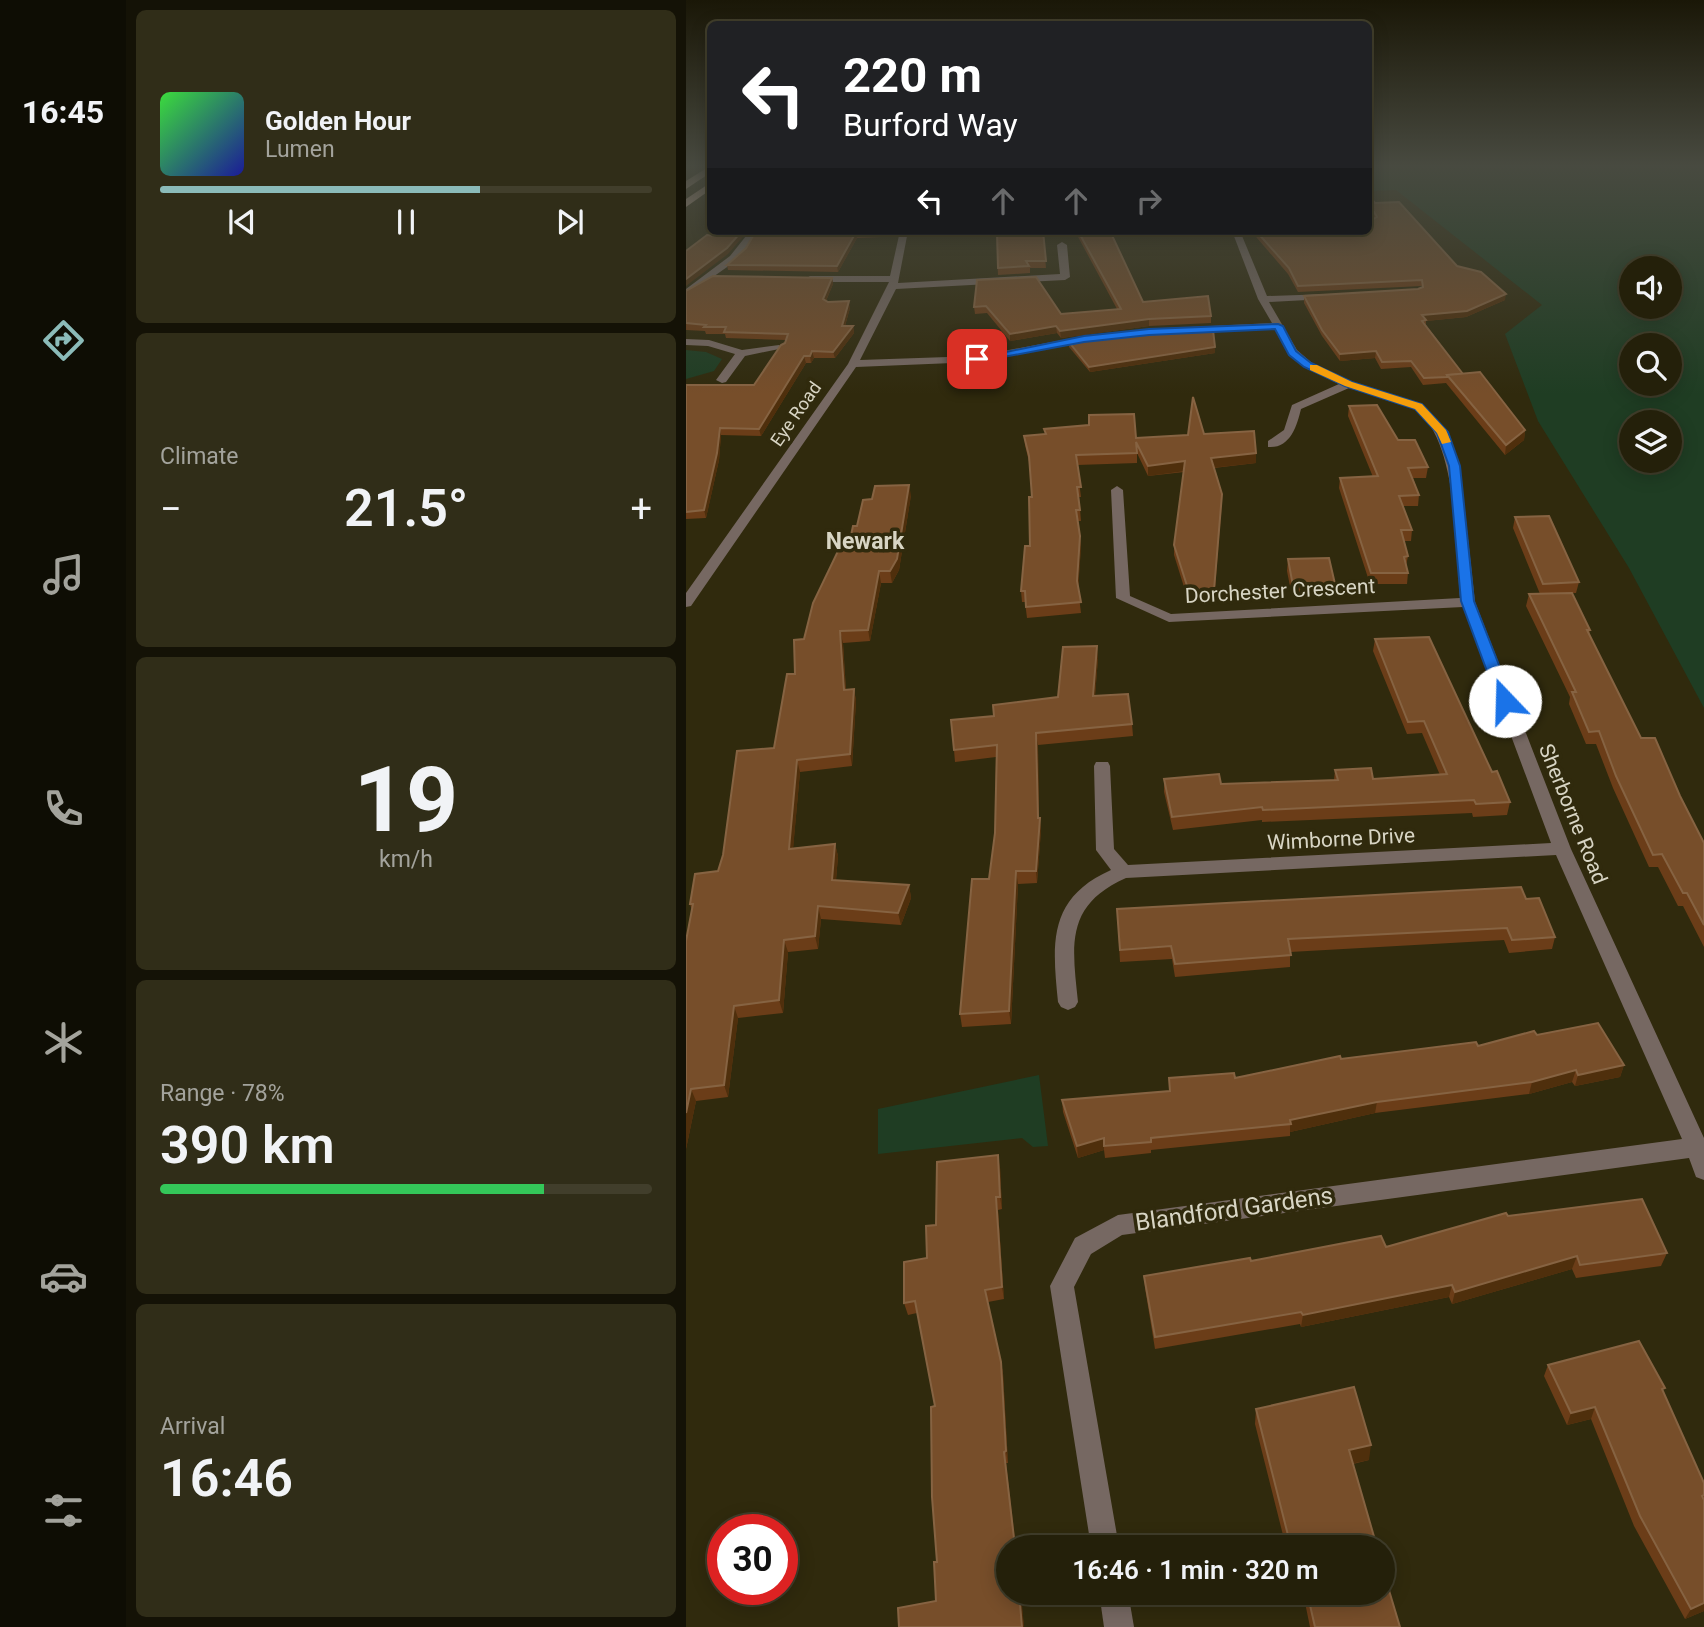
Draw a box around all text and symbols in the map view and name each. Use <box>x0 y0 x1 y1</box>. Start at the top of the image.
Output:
text: 220 m <box>843 47 982 104</box>
icon: left <box>728 49 819 140</box>
text: 16:45 <box>22 93 104 131</box>
text: Golden Hour <box>265 106 411 136</box>
text: Burford Way <box>843 106 1018 144</box>
text: Lumen <box>265 136 335 163</box>
icon: left <box>911 182 949 220</box>
icon: ahead <box>984 182 1022 220</box>
icon: ahead <box>1057 182 1095 220</box>
icon: right <box>1130 182 1168 220</box>
icon: previous <box>223 203 261 241</box>
icon: pause <box>387 203 425 241</box>
icon: next <box>551 203 589 241</box>
map controls <box>1619 256 1682 473</box>
button: sound <box>1619 256 1682 319</box>
icon: directions <box>39 316 88 365</box>
pin <box>947 329 1007 389</box>
button: search <box>1619 333 1682 396</box>
icon: arrive <box>958 340 996 378</box>
street label: Eye Road <box>766 377 825 450</box>
button: layers <box>1619 410 1682 473</box>
text: Climate <box>160 443 239 470</box>
text: 21.5° <box>344 478 468 539</box>
text: − <box>160 487 182 531</box>
text: + <box>630 487 652 531</box>
district label: Newark <box>826 528 905 555</box>
icon: music <box>39 550 88 599</box>
street label: Dorchester Crescent <box>1184 574 1376 608</box>
position arrow <box>1468 664 1542 738</box>
street label: Sherborne Road <box>1534 740 1612 888</box>
text: 19 <box>354 747 458 853</box>
icon: phone <box>39 784 88 833</box>
street label: Wimborne Drive <box>1266 823 1416 855</box>
text: km/h <box>379 846 433 873</box>
icon: climate <box>39 1018 88 1067</box>
text: Range · 78% <box>160 1080 285 1107</box>
text: 390 km <box>160 1115 335 1176</box>
street label: Blandford Gardens <box>1133 1181 1335 1237</box>
icon: car <box>39 1252 88 1301</box>
text: Arrival <box>160 1413 225 1440</box>
text: 16:46 <box>160 1448 293 1509</box>
icon: filters <box>39 1486 88 1535</box>
speed limit sign: 30 <box>707 1514 798 1605</box>
text: 16:46 · 1 min · 320 m <box>1072 1555 1319 1585</box>

